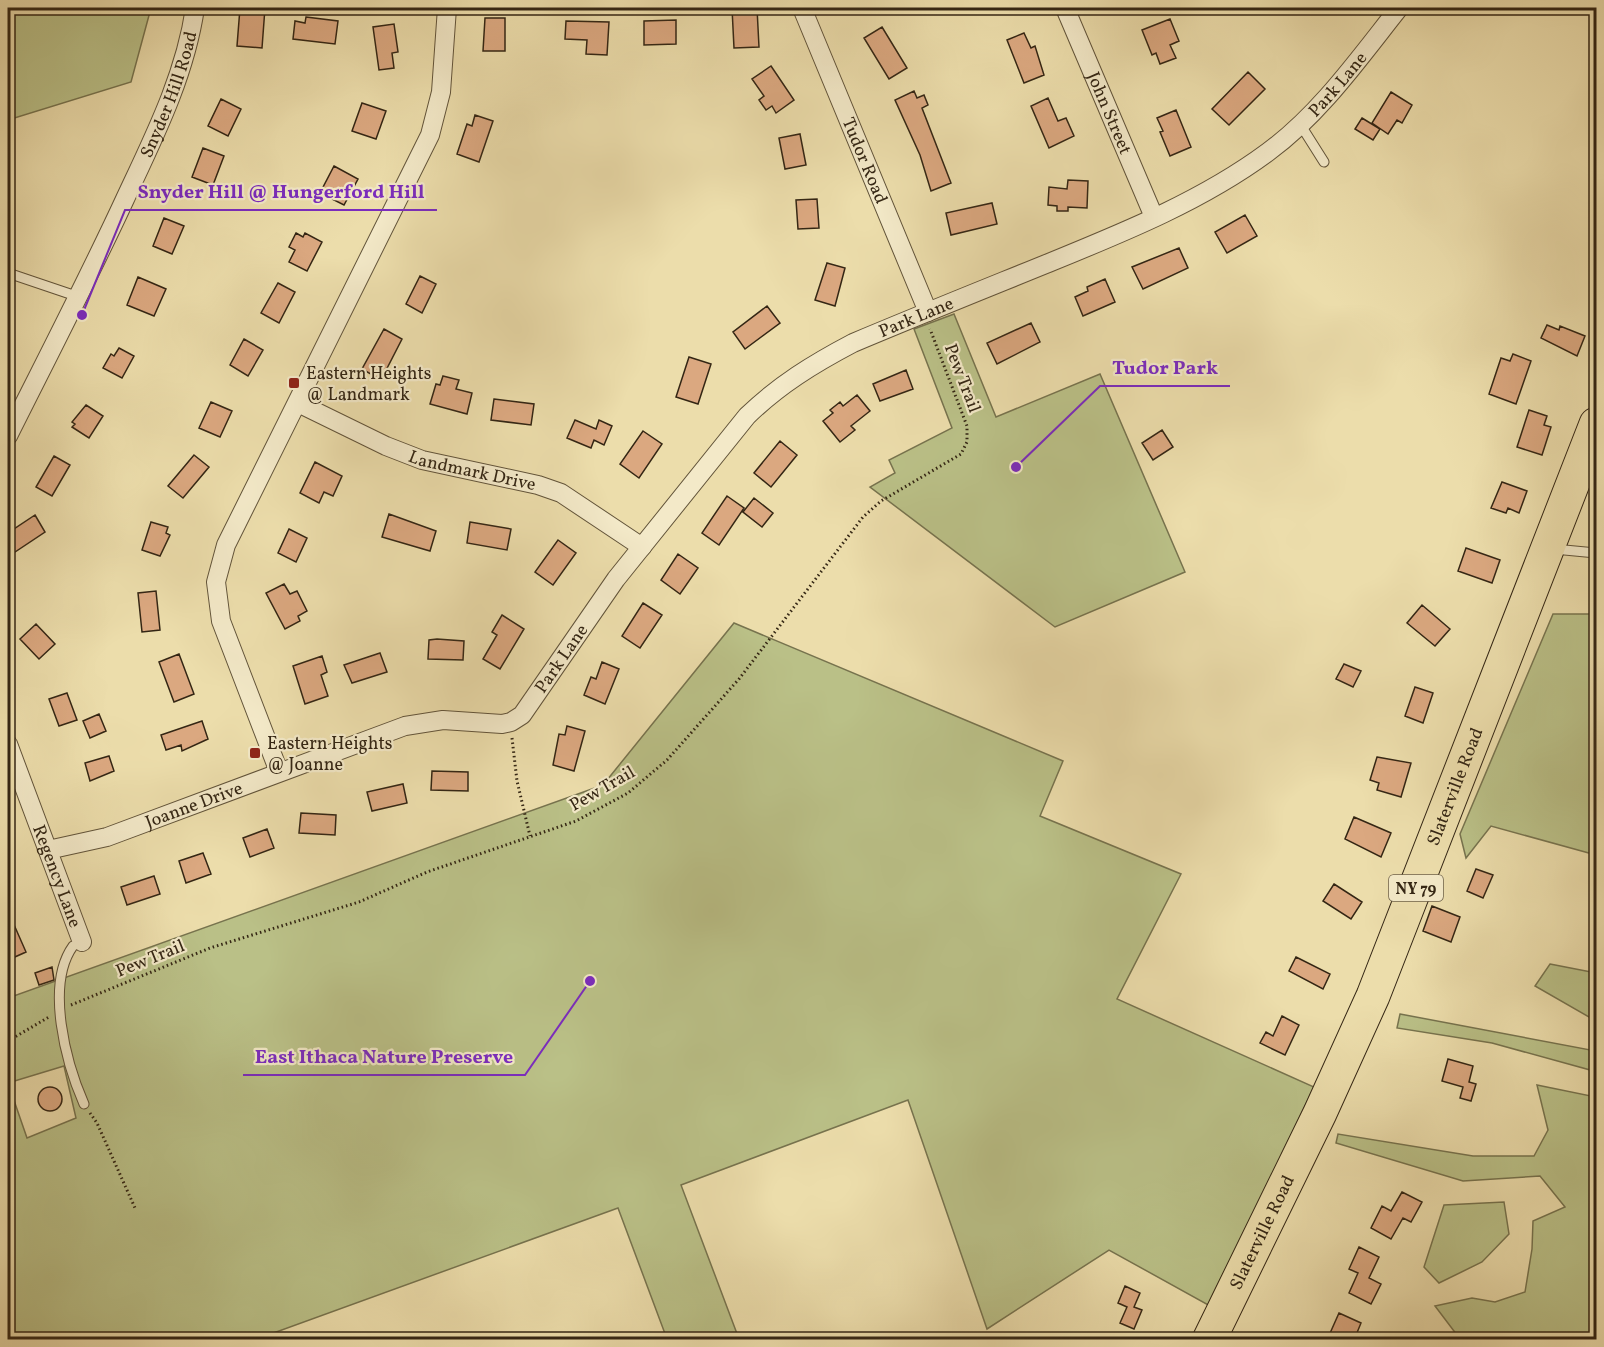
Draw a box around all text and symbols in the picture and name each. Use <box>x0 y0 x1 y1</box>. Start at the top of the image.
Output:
street label: Snyder Hill Road <box>135 29 204 162</box>
street label: Park Lane <box>1303 47 1374 124</box>
street label: John Street <box>1080 68 1137 159</box>
street label: Tudor Road <box>835 114 893 208</box>
callout: Snyder Hill @ Hungerford Hill <box>125 172 437 210</box>
text: Snyder Hill @ Hungerford Hill <box>137 179 425 207</box>
street label: Park Lane <box>875 292 958 345</box>
street label: Pew Trail <box>937 340 986 417</box>
callout: Tudor Park <box>1100 348 1230 386</box>
text: Tudor Park <box>1112 355 1218 383</box>
place label: Eastern Heights @ Landmark <box>306 362 432 408</box>
marker: Eastern Heights @ Landmark <box>287 376 301 390</box>
street label: Landmark Drive <box>404 445 538 498</box>
street label: Park Lane <box>530 620 595 699</box>
street label: Slaterville Road <box>1422 724 1490 850</box>
place label: Eastern Heights @ Joanne <box>267 732 393 778</box>
marker: Eastern Heights @ Joanne <box>248 746 262 760</box>
street label: Pew Trail <box>565 760 640 818</box>
street label: Joanne Drive <box>142 777 246 836</box>
street label: Regency Lane <box>25 822 87 932</box>
road number: NY 79 <box>1389 875 1443 901</box>
street label: Pew Trail <box>112 934 189 984</box>
callout: East Ithaca Nature Preserve <box>243 1037 525 1075</box>
text: East Ithaca Nature Preserve <box>255 1044 513 1072</box>
street label: Slaterville Road <box>1224 1171 1302 1294</box>

